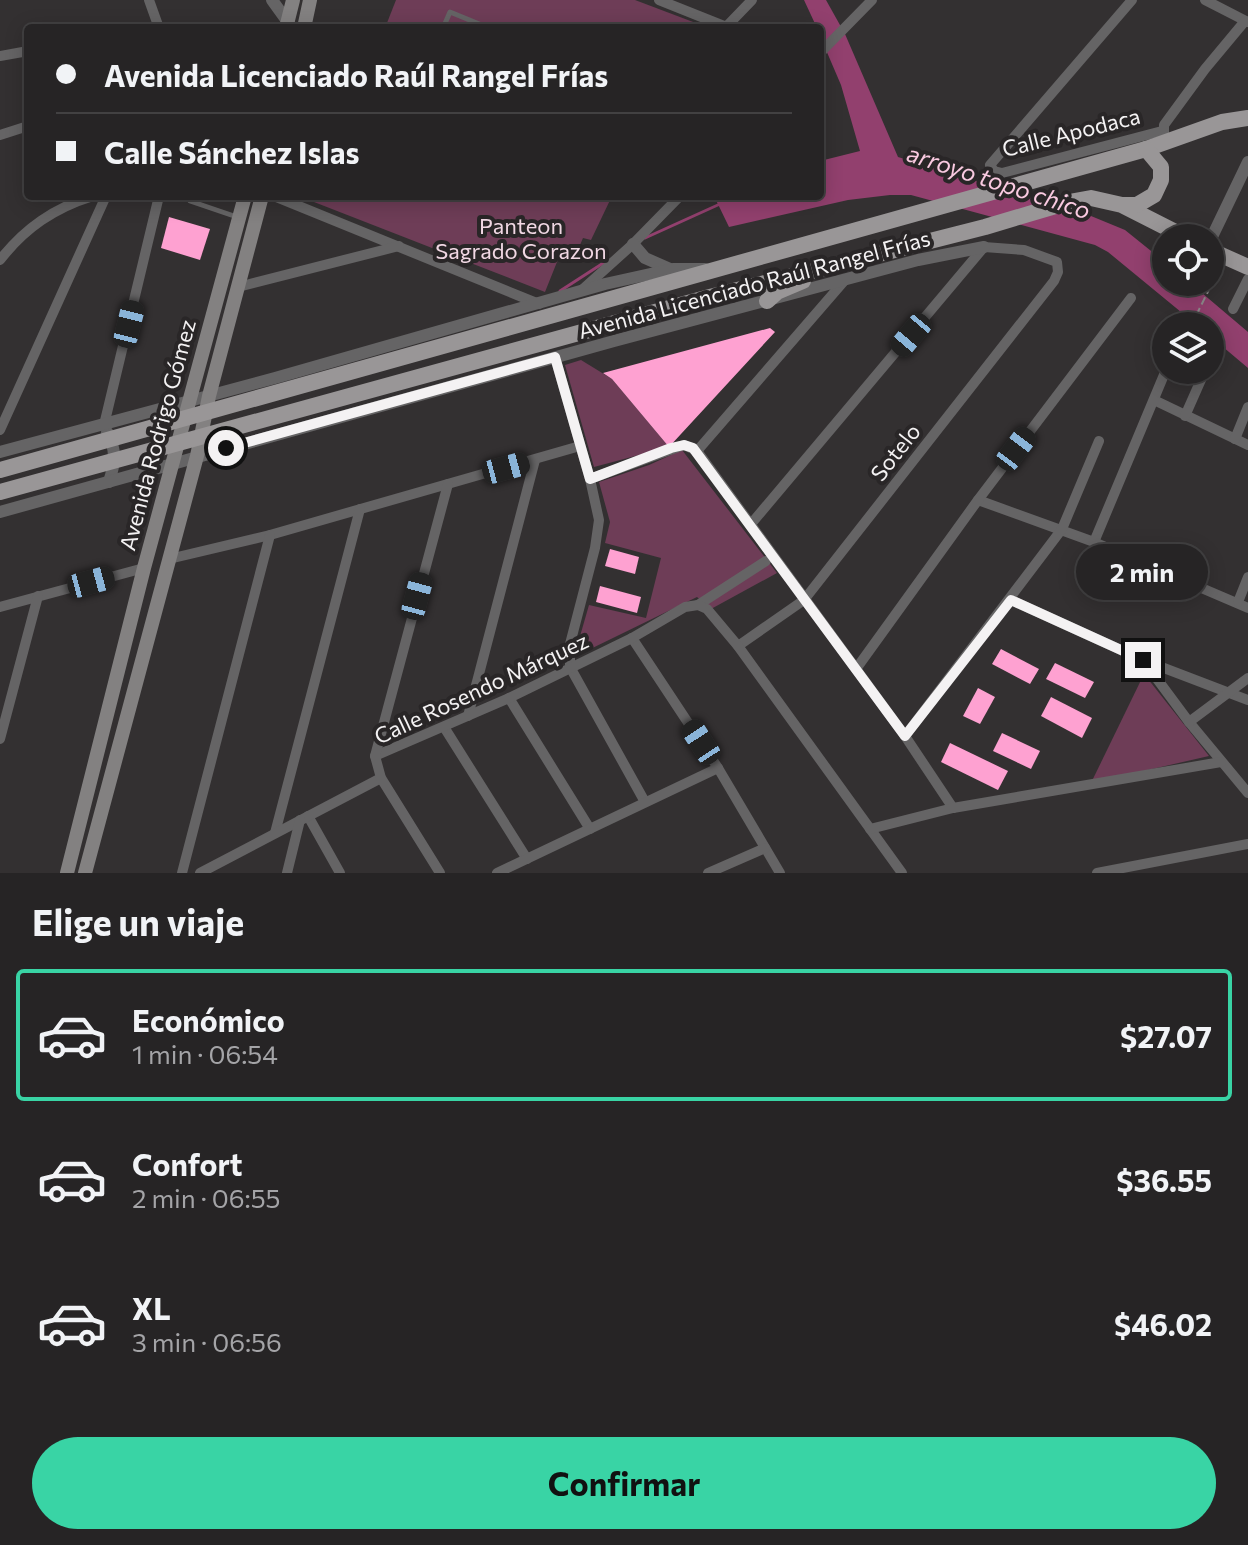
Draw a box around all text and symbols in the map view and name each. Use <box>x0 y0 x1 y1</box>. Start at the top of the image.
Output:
text: Avenida Licenciado Raúl Rangel Frías <box>104 56 608 93</box>
street label: Calle Apodaca <box>999 102 1143 162</box>
text: Calle Sánchez Islas <box>104 133 359 170</box>
water label: arroyo topo chico <box>904 138 1094 224</box>
park label: Panteon Sagrado Corazon <box>435 212 607 264</box>
street label: Avenida Licenciado Raúl Rangel Frías <box>575 224 933 344</box>
map controls <box>1152 224 1224 384</box>
button: locate <box>1152 224 1224 296</box>
car <box>112 298 146 350</box>
car <box>886 309 936 361</box>
button: layers <box>1152 312 1224 384</box>
street label: Avenida Rodrigo Gómez <box>113 317 201 553</box>
street label: Sotelo <box>864 418 926 486</box>
car <box>992 423 1040 475</box>
route start <box>208 430 244 466</box>
car <box>480 450 532 486</box>
callout: 2 min <box>1077 544 1209 600</box>
text: 2 min <box>1110 556 1174 587</box>
car <box>65 564 117 600</box>
car <box>399 570 435 622</box>
street label: Calle Rosendo Márquez <box>370 626 592 750</box>
route end <box>1125 642 1161 678</box>
car <box>678 715 724 769</box>
text: Elige un viaje <box>32 899 244 943</box>
icon: car <box>36 999 108 1071</box>
text: Económico <box>132 1001 285 1038</box>
text: $27.07 <box>1120 1017 1212 1054</box>
text: 1 min · 06:54 <box>132 1038 278 1069</box>
icon: car <box>36 1143 108 1215</box>
text: Confort <box>132 1145 243 1182</box>
text: $36.55 <box>1116 1161 1212 1198</box>
text: 2 min · 06:55 <box>132 1182 281 1213</box>
icon: car <box>36 1287 108 1359</box>
text: XL <box>132 1289 171 1326</box>
text: $46.02 <box>1114 1305 1212 1342</box>
text: 3 min · 06:56 <box>132 1326 282 1357</box>
button: Confirmar <box>32 1437 1216 1529</box>

